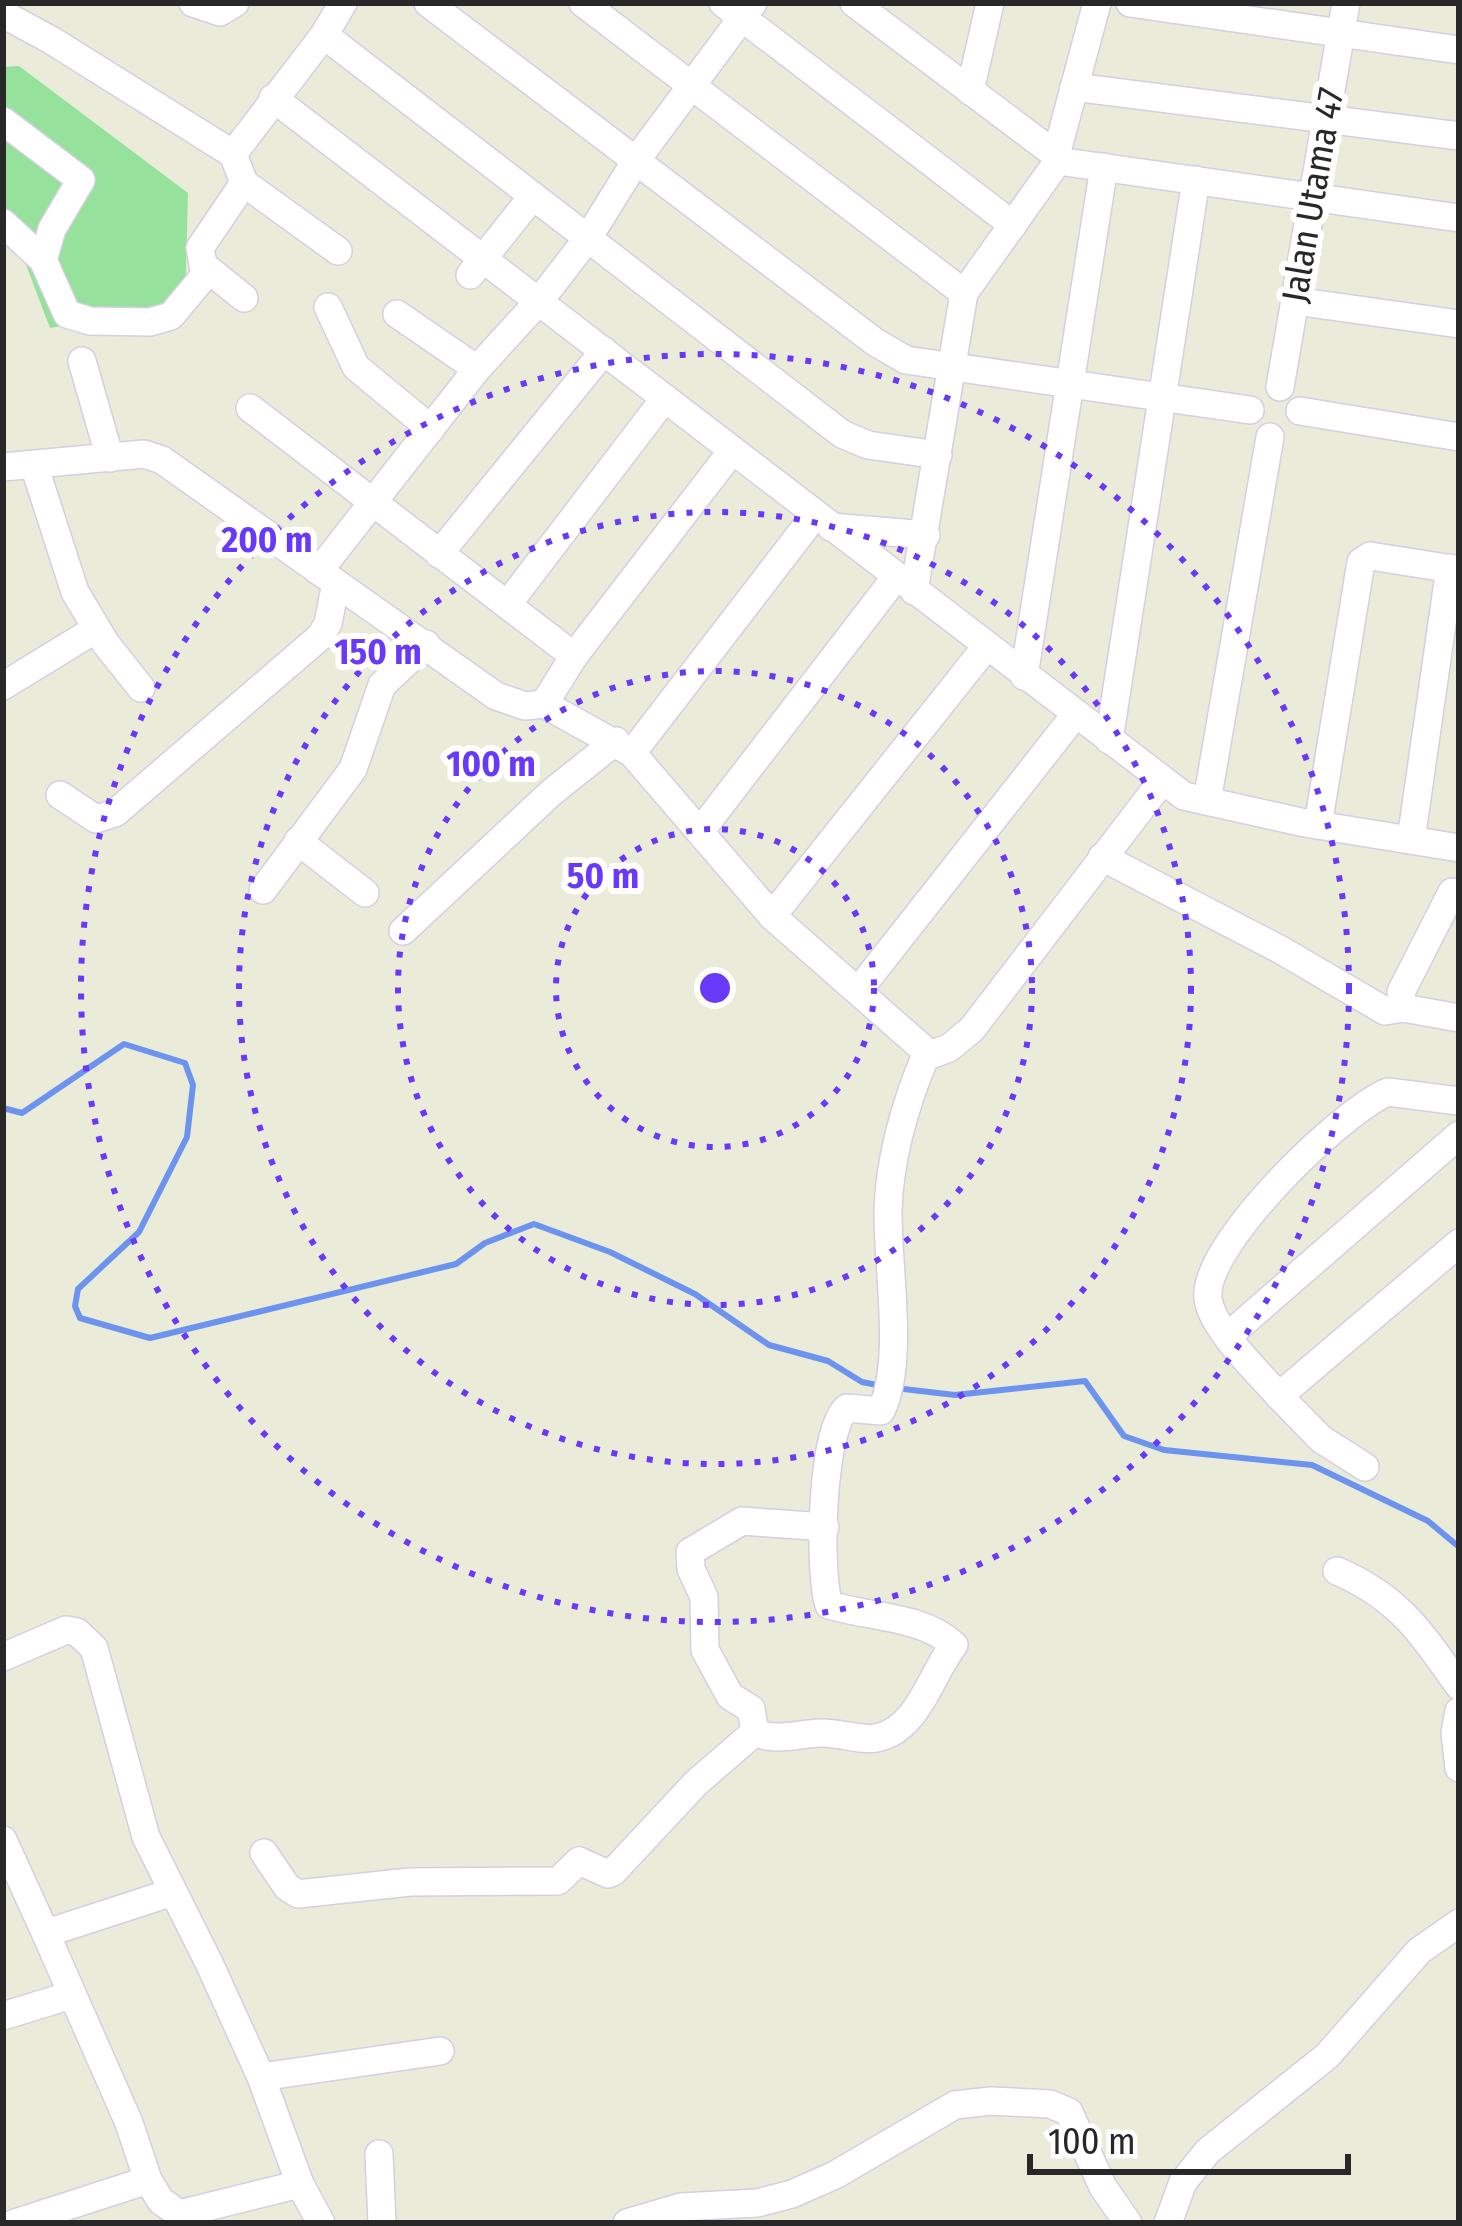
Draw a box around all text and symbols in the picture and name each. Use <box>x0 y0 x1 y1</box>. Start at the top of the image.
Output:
street label: Jalan Utama 47 <box>1272 84 1354 306</box>
text: 200 m <box>221 518 312 562</box>
text: 150 m <box>334 630 422 674</box>
text: 100 m <box>446 742 536 786</box>
text: 50 m <box>567 854 639 898</box>
centre of rings <box>694 967 736 1009</box>
scale bar <box>1030 2100 1348 2174</box>
text: 100 m <box>1048 2120 1136 2164</box>

